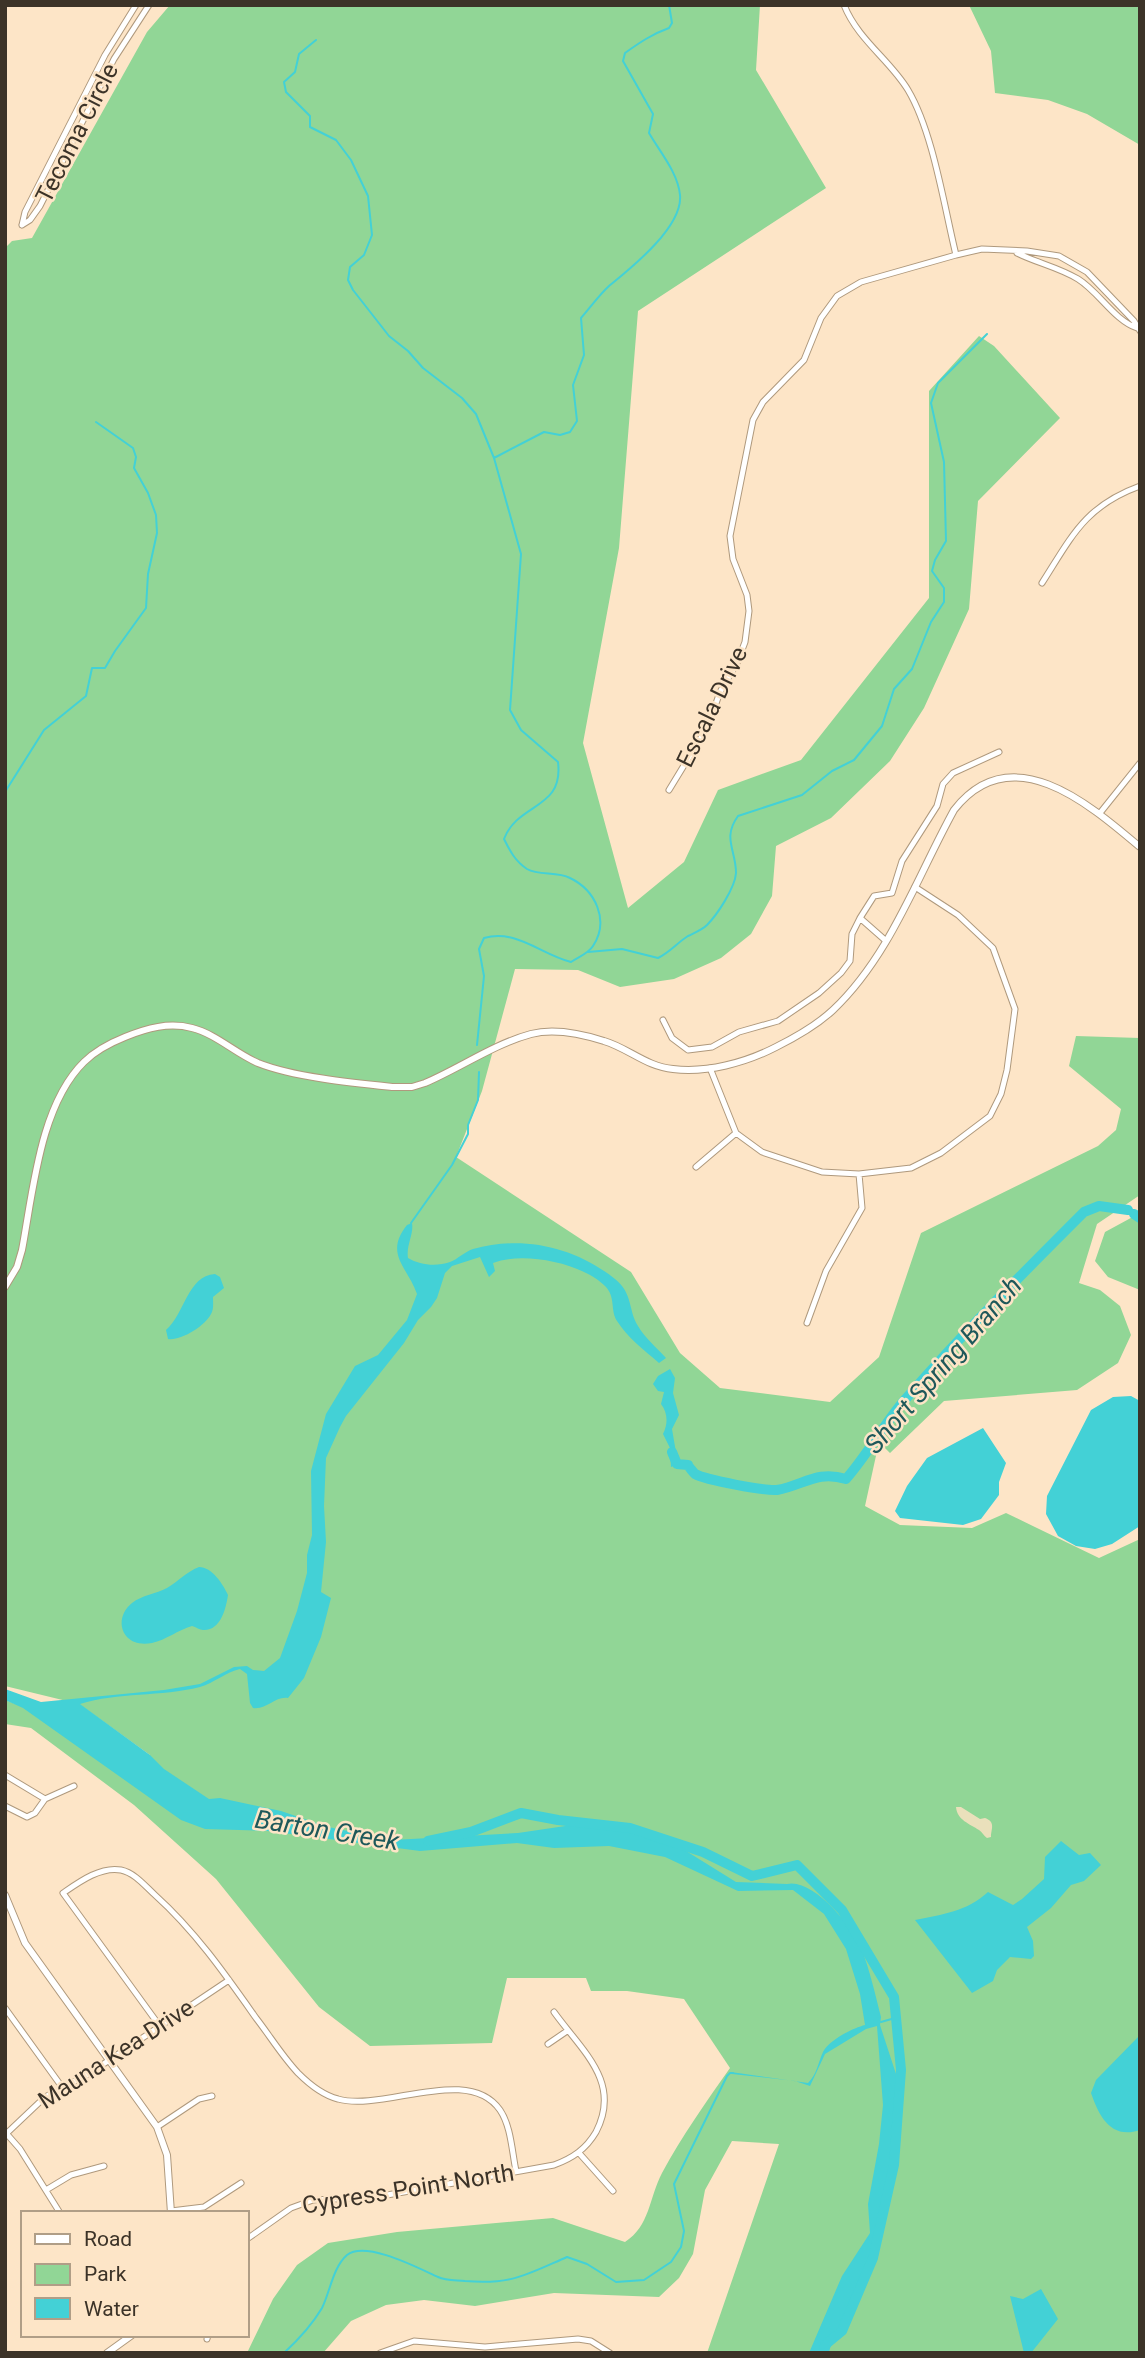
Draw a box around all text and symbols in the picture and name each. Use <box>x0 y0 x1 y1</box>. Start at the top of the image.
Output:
street label: Tecoma Circle <box>30 59 124 207</box>
street label: Escala Drive <box>671 642 753 772</box>
water label: Short Spring Branch <box>858 1271 1028 1459</box>
water label: Barton Creek <box>253 1804 402 1856</box>
street label: Mauna Kea Drive <box>33 1993 199 2115</box>
street label: Cypress Point North <box>300 2158 516 2220</box>
legend <box>21 2211 248 2337</box>
text: Road <box>84 2227 132 2251</box>
text: Park <box>84 2262 127 2286</box>
text: Water <box>84 2297 139 2321</box>

